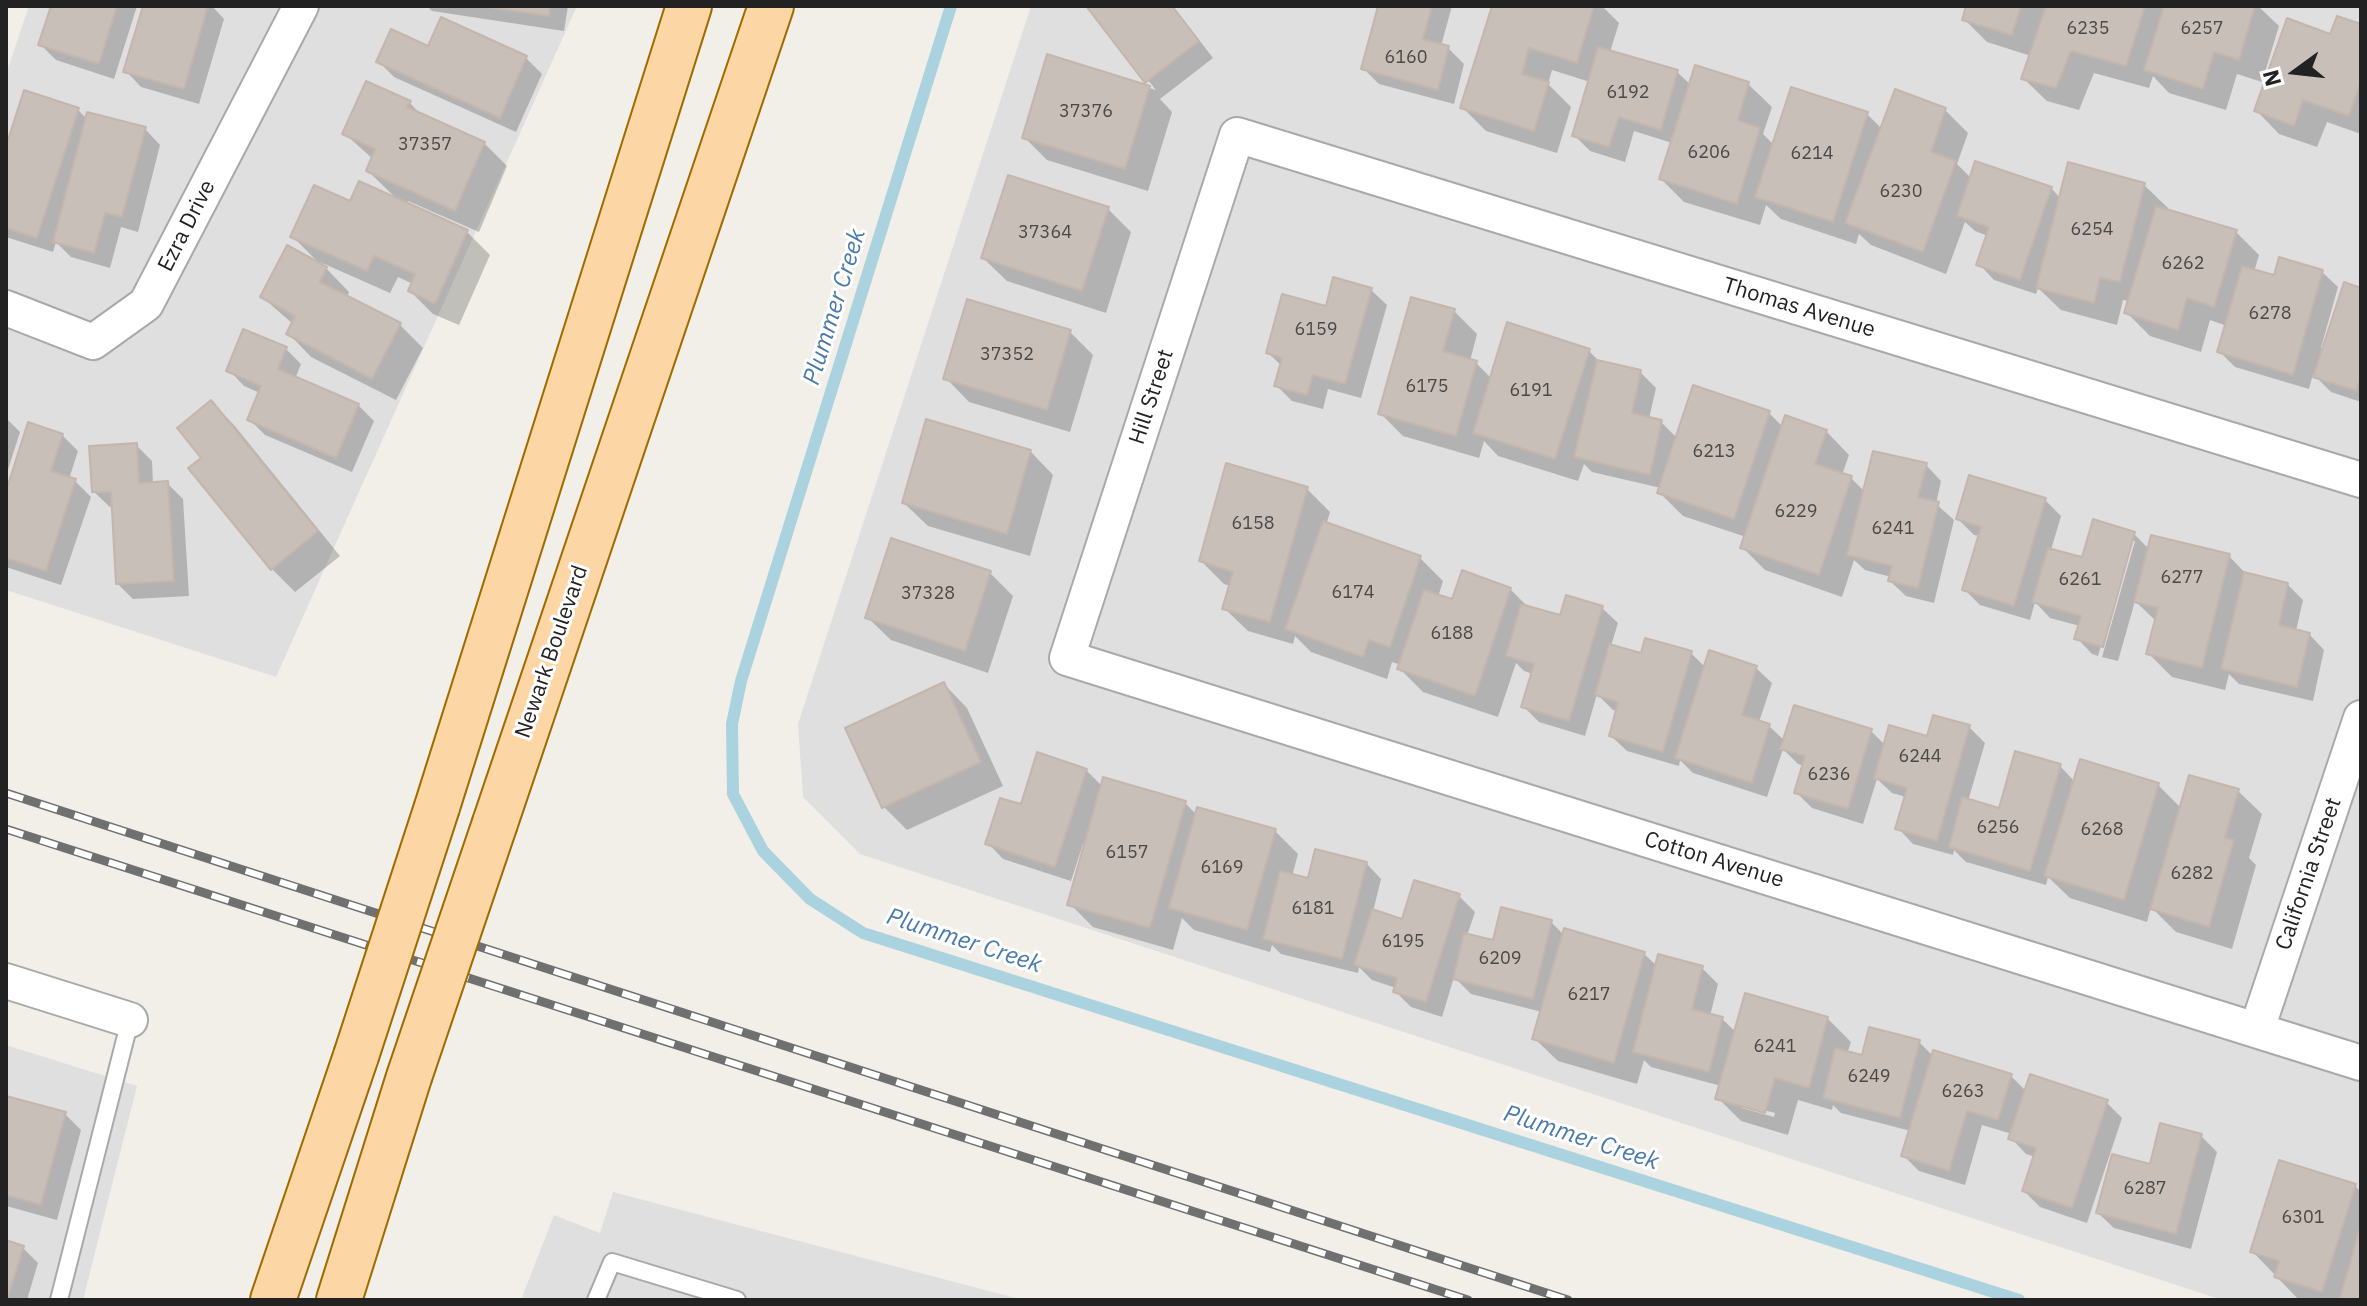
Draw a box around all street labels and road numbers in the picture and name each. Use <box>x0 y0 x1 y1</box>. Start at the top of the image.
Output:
street label: Ezra Drive <box>153 176 221 276</box>
street label: Thomas Avenue <box>1720 272 1878 344</box>
street label: Hill Street <box>1124 346 1180 448</box>
street label: Newark Boulevard <box>510 562 594 742</box>
street label: California Street <box>2271 794 2347 954</box>
street label: Cotton Avenue <box>1641 826 1787 894</box>

